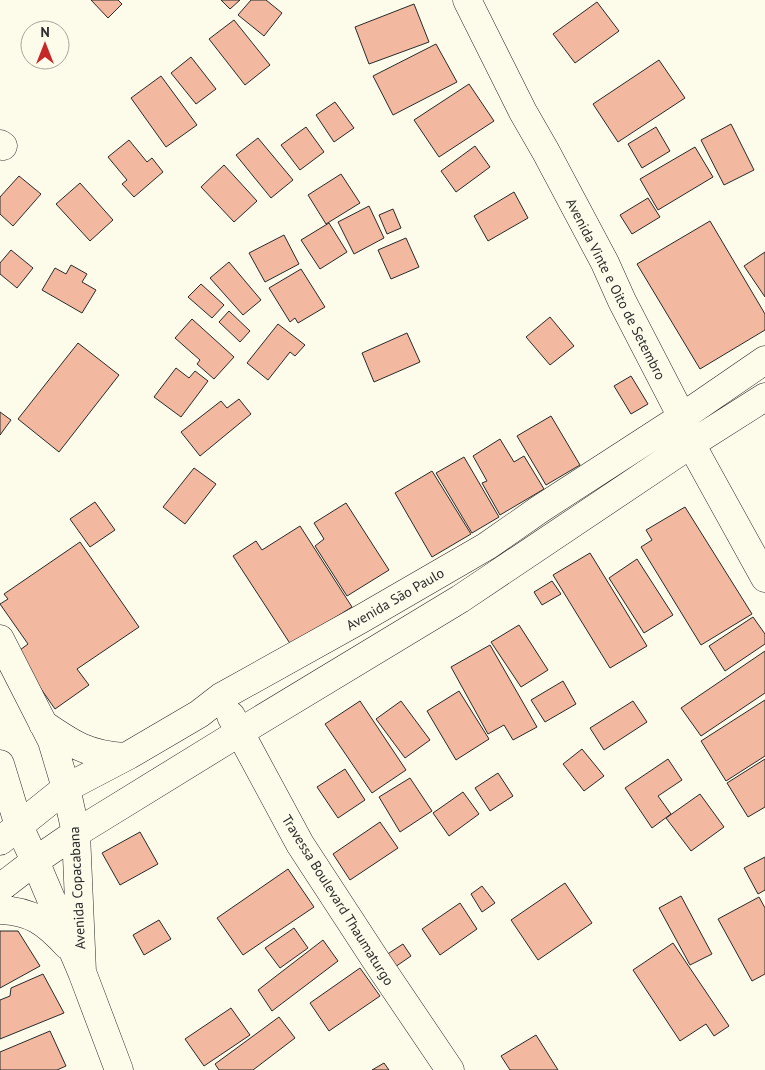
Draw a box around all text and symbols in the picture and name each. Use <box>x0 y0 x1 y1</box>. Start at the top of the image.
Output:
north arrow <box>20 20 70 70</box>
text: N <box>40 23 50 41</box>
street label: Avenida Vinte e Oito de Setembro <box>562 195 670 383</box>
street label: Avenida São Paulo <box>343 564 447 634</box>
street label: Travessa Boulevard Thaumaturgo <box>278 811 398 989</box>
street label: Avenida Copacabana <box>65 826 89 950</box>

